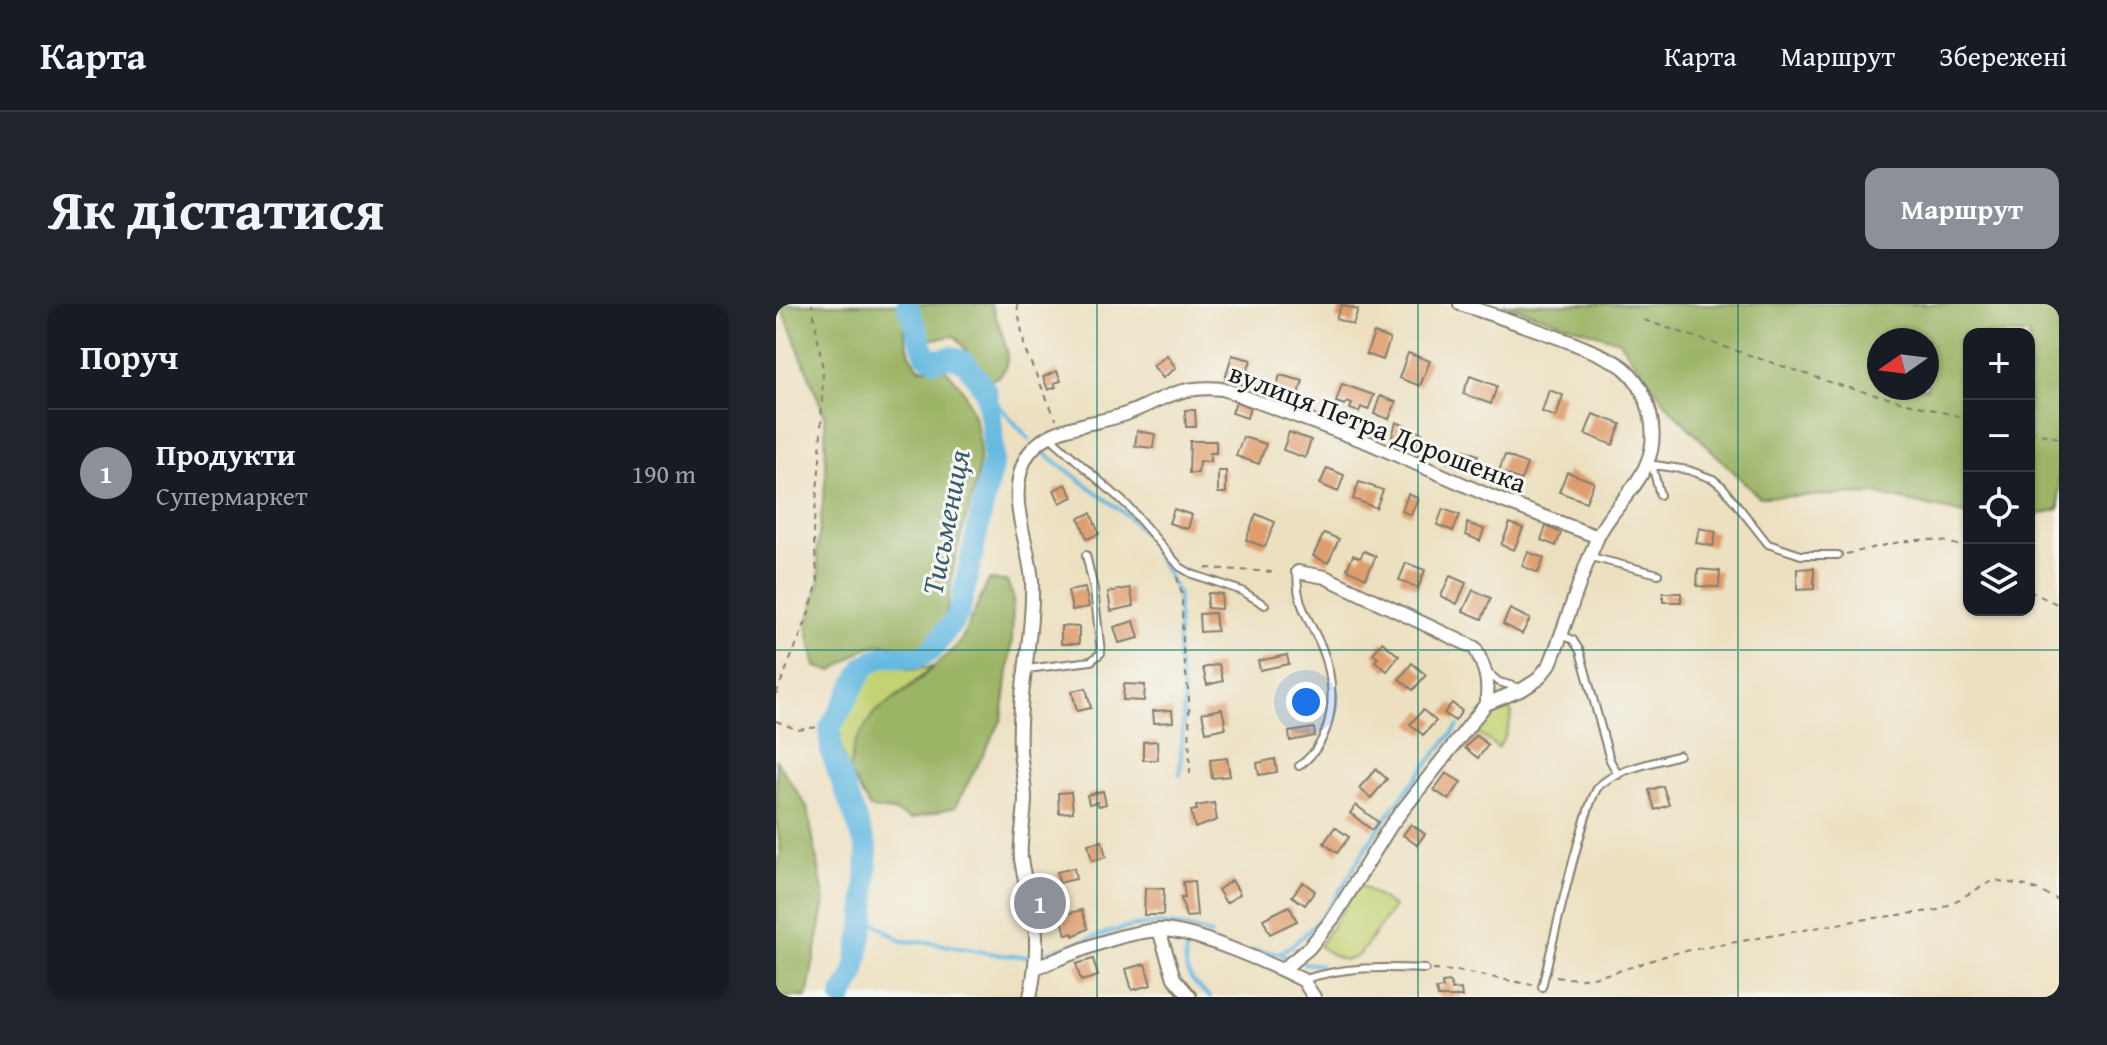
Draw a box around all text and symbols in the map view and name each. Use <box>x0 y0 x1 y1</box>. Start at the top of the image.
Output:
text: Карта <box>40 27 146 83</box>
text: Карта <box>1664 35 1737 76</box>
text: Маршрут <box>1781 35 1895 76</box>
text: Збережені <box>1939 35 2067 76</box>
text: Як дістатися <box>48 167 384 250</box>
button: Маршрут <box>1865 168 2059 249</box>
north arrow <box>1867 328 1939 400</box>
map controls <box>1963 328 2035 616</box>
button: + <box>1963 328 2035 400</box>
text: Поруч <box>80 332 178 381</box>
street label: вулиця Петра Дорошенка <box>1223 351 1533 503</box>
button: − <box>1963 400 2035 472</box>
text: Продукти <box>156 432 296 476</box>
water label: Тисьмениця <box>909 445 981 599</box>
text: 1 <box>99 454 113 493</box>
text: 190 m <box>631 454 696 493</box>
button: locate <box>1963 472 2035 544</box>
text: Супермаркет <box>156 476 308 515</box>
button: layers <box>1963 544 2035 616</box>
your location <box>1286 682 1326 722</box>
pin: 1 <box>1014 873 1066 933</box>

